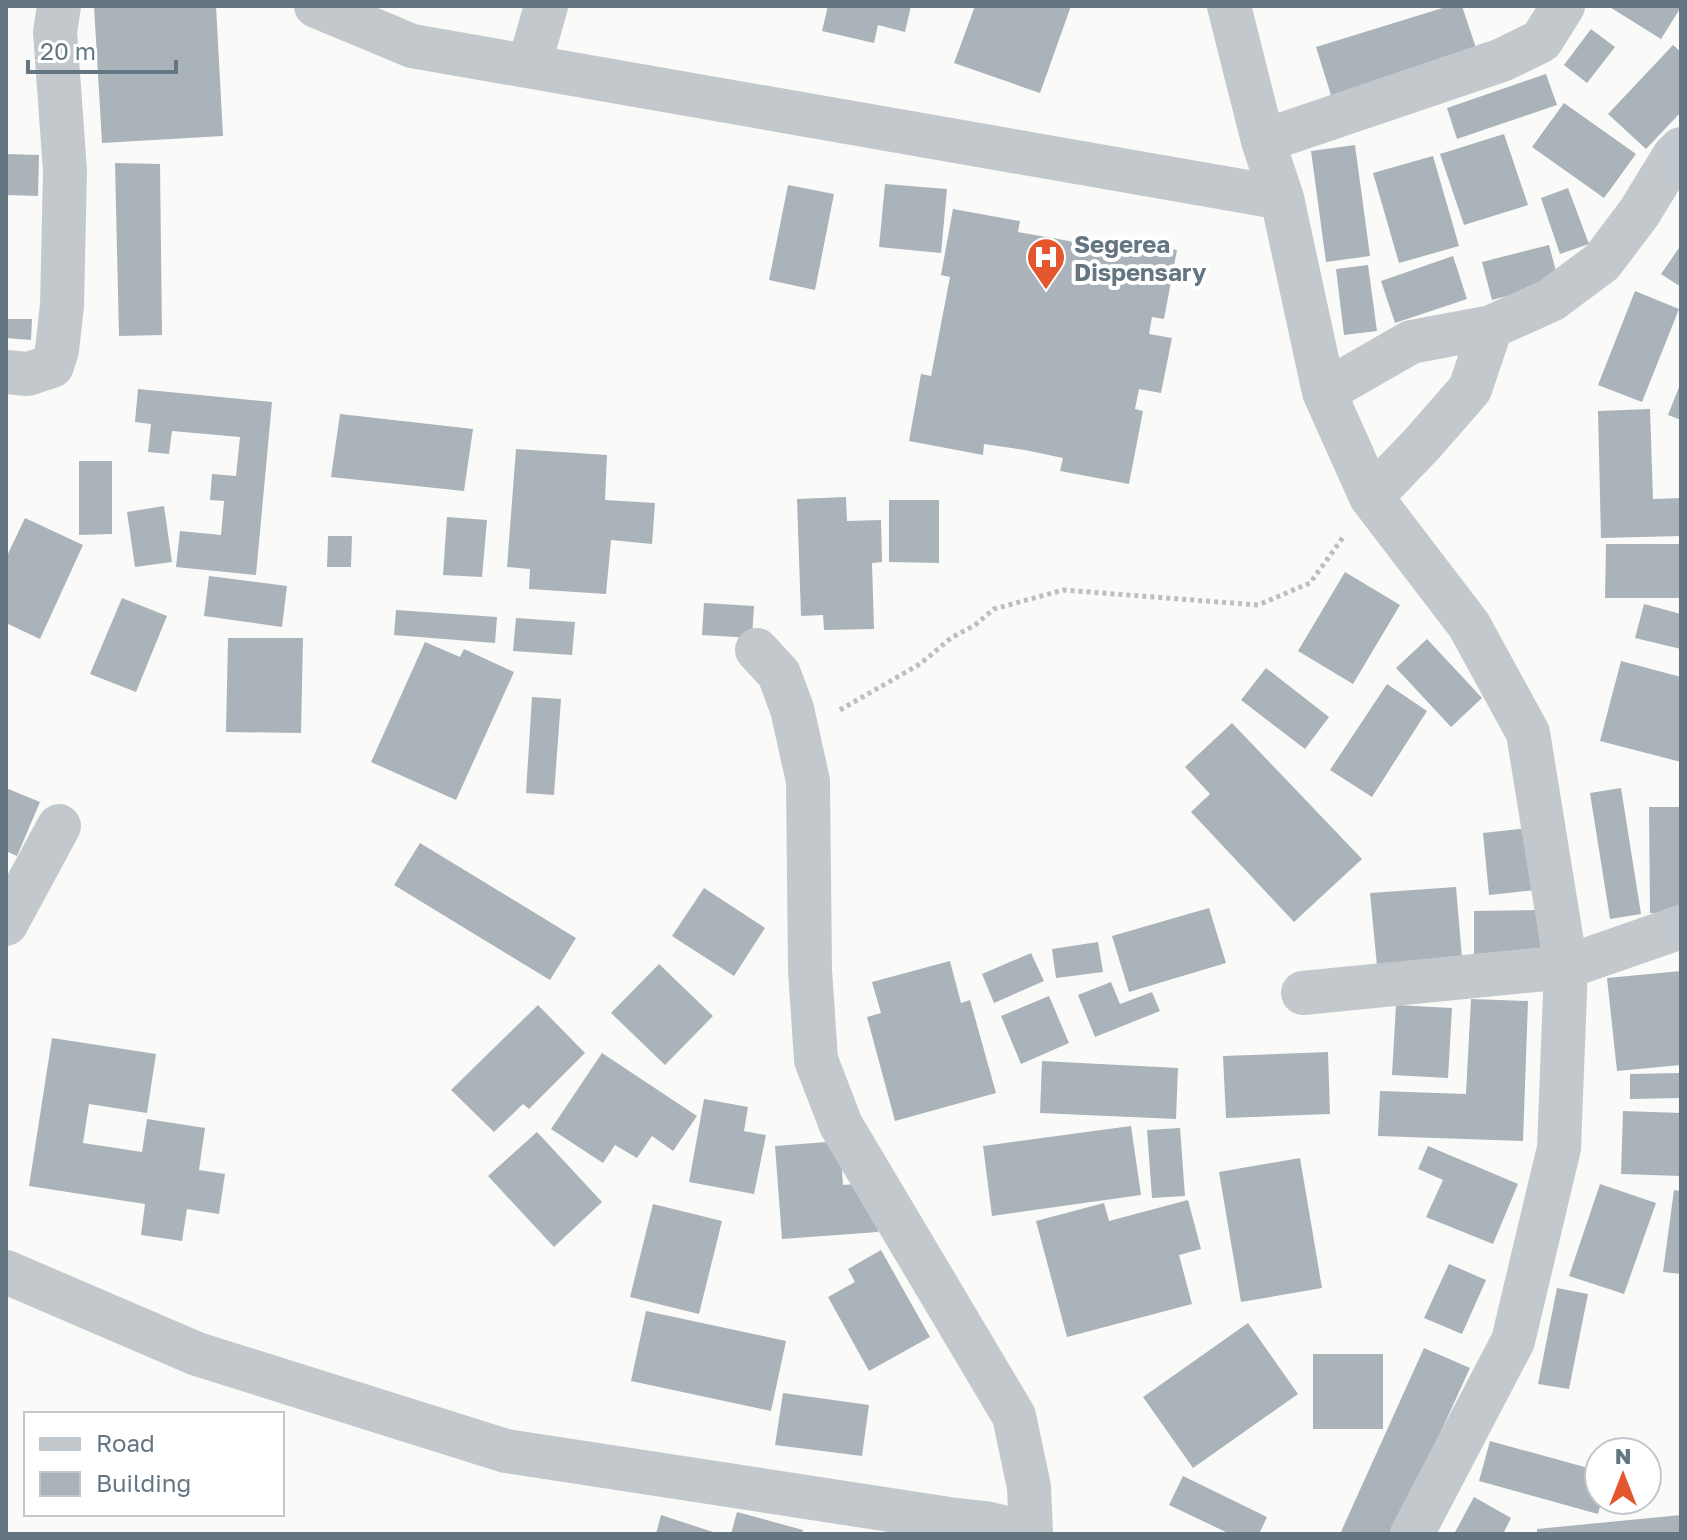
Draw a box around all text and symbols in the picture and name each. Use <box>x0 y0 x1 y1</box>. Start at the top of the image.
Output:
scale bar <box>28 24 176 74</box>
text: 20 m <box>40 36 96 65</box>
place label: Segerea Dispensary <box>1074 229 1207 286</box>
hospital icon: Segerea Dispensary <box>1025 236 1067 291</box>
legend <box>24 1412 284 1516</box>
text: Road <box>96 1428 155 1457</box>
north arrow <box>1583 1436 1663 1516</box>
text: N <box>1615 1442 1631 1469</box>
text: Building <box>96 1468 191 1497</box>

